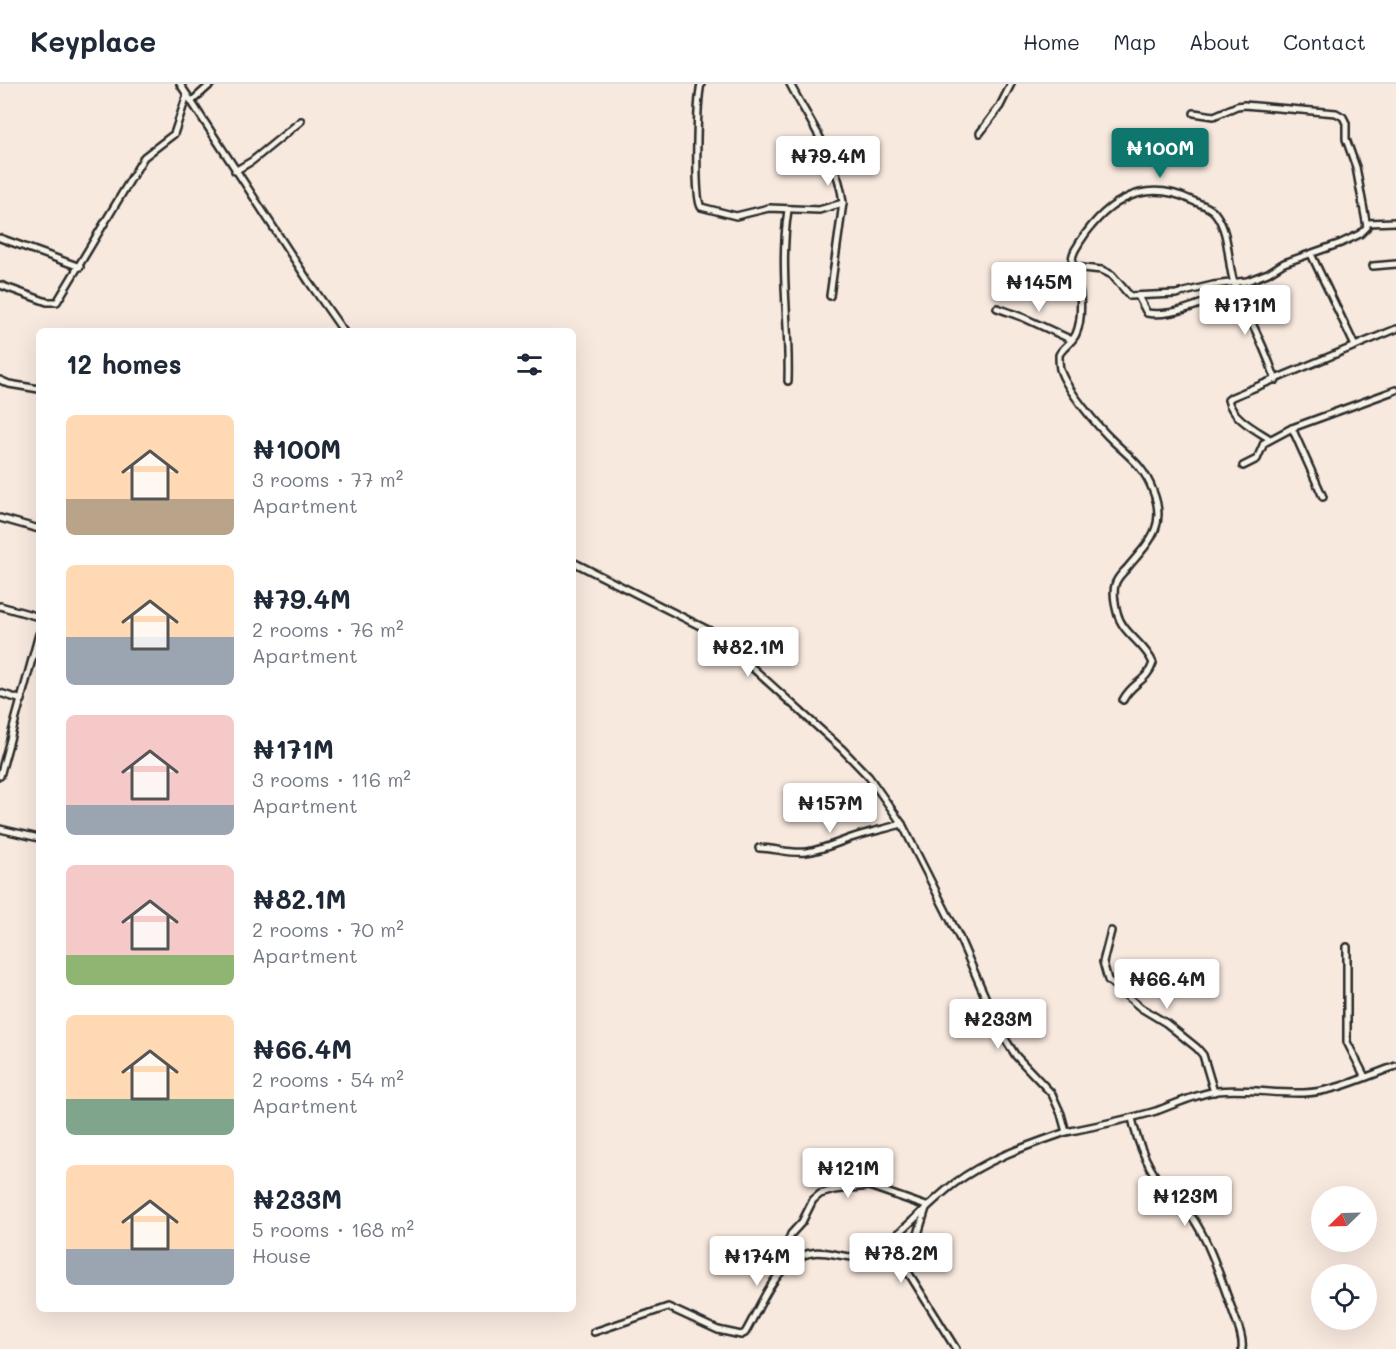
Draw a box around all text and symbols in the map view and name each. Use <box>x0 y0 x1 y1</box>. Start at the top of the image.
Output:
text: Keyplace <box>30 23 156 59</box>
text: Home <box>1023 28 1080 55</box>
text: Map <box>1113 28 1156 55</box>
text: About <box>1189 28 1250 55</box>
text: Contact <box>1283 28 1366 55</box>
pin: ₦100M <box>1118 128 1202 179</box>
text: ₦100M <box>1126 134 1194 160</box>
pin: ₦79.4M <box>779 136 877 187</box>
text: ₦79.4M <box>790 142 866 168</box>
pin: ₦145M <box>997 262 1081 313</box>
text: ₦145M <box>1005 268 1073 294</box>
pin: ₦171M <box>1203 285 1287 336</box>
text: ₦171M <box>1213 291 1277 317</box>
text: 12 homes <box>66 347 182 381</box>
icon: filters <box>513 348 546 381</box>
text: ₦100M <box>252 432 341 466</box>
icon: home <box>114 439 186 511</box>
text: 3 rooms · 77 m² <box>252 466 403 492</box>
text: Apartment <box>252 492 358 518</box>
text: ₦79.4M <box>252 582 351 616</box>
icon: home <box>114 589 186 661</box>
text: 2 rooms · 76 m² <box>252 616 404 642</box>
pin: ₦82.1M <box>699 627 797 678</box>
text: ₦82.1M <box>712 633 784 659</box>
text: Apartment <box>252 642 358 668</box>
text: ₦171M <box>252 732 334 766</box>
icon: home <box>114 739 186 811</box>
text: 3 rooms · 116 m² <box>252 766 411 792</box>
pin: ₦157M <box>788 783 872 834</box>
text: ₦157M <box>797 789 863 815</box>
text: Apartment <box>252 792 358 818</box>
text: ₦82.1M <box>252 882 347 916</box>
icon: home <box>114 889 186 961</box>
text: 2 rooms · 70 m² <box>252 916 404 942</box>
text: Apartment <box>252 942 358 968</box>
pin: ₦66.4M <box>1118 959 1216 1010</box>
text: ₦66.4M <box>1128 965 1206 991</box>
pin: ₦233M <box>956 999 1040 1050</box>
text: ₦233M <box>963 1005 1033 1031</box>
text: ₦66.4M <box>252 1032 352 1066</box>
icon: home <box>114 1039 186 1111</box>
text: 2 rooms · 54 m² <box>252 1066 404 1092</box>
text: Apartment <box>252 1092 358 1118</box>
pin: ₦121M <box>806 1148 890 1199</box>
text: ₦121M <box>816 1154 880 1180</box>
pin: ₦123M <box>1143 1176 1227 1227</box>
text: ₦233M <box>252 1182 342 1216</box>
text: ₦123M <box>1152 1182 1218 1208</box>
north arrow <box>1311 1186 1377 1252</box>
map controls <box>1311 1186 1377 1330</box>
icon: home <box>114 1189 186 1261</box>
text: 5 rooms · 168 m² <box>252 1216 414 1242</box>
pin: ₦78.2M <box>852 1233 950 1284</box>
pin: ₦174M <box>715 1236 799 1287</box>
text: ₦78.2M <box>863 1239 939 1265</box>
text: House <box>252 1242 311 1268</box>
text: ₦174M <box>724 1242 790 1268</box>
button: locate <box>1311 1264 1377 1330</box>

